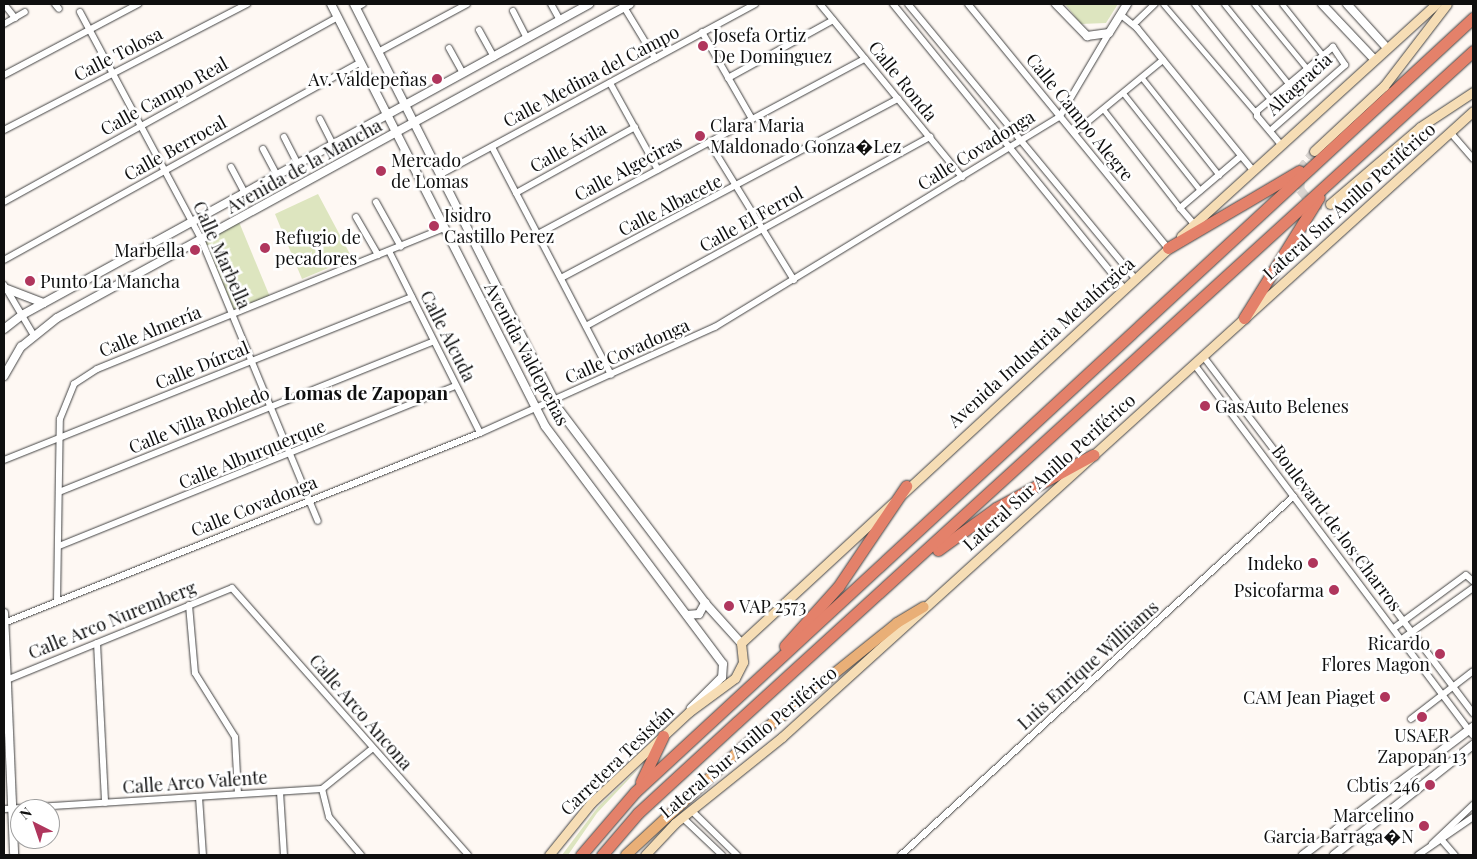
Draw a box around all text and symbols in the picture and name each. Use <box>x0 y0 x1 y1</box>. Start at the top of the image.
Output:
street label: Calle Medina del Campo <box>499 20 683 132</box>
street label: Calle Tolosa <box>70 22 166 86</box>
place label: Josefa Ortiz De Dominguez <box>713 25 832 68</box>
street label: Calle Ronda <box>864 37 942 125</box>
marker: Josefa Ortiz De Dominguez <box>697 40 709 52</box>
street label: Calle Campo Alegre <box>1022 48 1138 186</box>
street label: Altagracia <box>1262 48 1336 120</box>
street label: Calle Campo Real <box>97 52 231 140</box>
place label: Av. Valdepeñas <box>308 68 427 90</box>
marker: Av. Valdepeñas <box>431 73 443 85</box>
street label: Calle Covadonga <box>913 105 1039 195</box>
street label: Calle Berrocal <box>120 111 230 185</box>
street label: Avenida de la Mancha <box>222 114 386 218</box>
place label: Clara Maria Maldonado Gonza�Lez <box>710 115 901 158</box>
street label: Calle Ávila <box>526 117 610 177</box>
street label: Lateral Sur Anillo Periférico <box>1258 118 1440 284</box>
marker: Clara Maria Maldonado Gonza�Lez <box>694 130 706 142</box>
street label: Calle Algeciras <box>570 131 686 205</box>
place label: Mercado de Lomas <box>391 150 468 192</box>
marker: Mercado de Lomas <box>375 165 387 177</box>
street label: Calle Albacete <box>614 170 726 240</box>
street label: Calle El Ferrol <box>695 182 807 256</box>
street label: Calle Marbella <box>189 198 255 312</box>
place label: Isidro Castillo Perez <box>444 205 554 248</box>
marker: Isidro Castillo Perez <box>428 220 440 232</box>
place label: Refugio de pecadores <box>275 227 361 270</box>
place label: Marbella <box>114 239 185 261</box>
marker: Refugio de pecadores <box>259 242 271 254</box>
marker: Marbella <box>189 244 201 256</box>
street label: Avenida Industria Metalúrgica <box>943 252 1139 432</box>
place label: Punto La Mancha <box>40 270 180 292</box>
marker: Punto La Mancha <box>24 275 36 287</box>
street label: Avenida Valdepeñas <box>480 278 574 430</box>
street label: Calle Alcuda <box>416 287 480 385</box>
street label: Calle Almería <box>95 301 205 361</box>
street label: Calle Covadonga <box>561 314 693 388</box>
street label: Calle Dúrcal <box>152 336 252 394</box>
street label: Calle Villa Robledo <box>125 382 273 458</box>
district label: Lomas de Zapopan <box>284 382 448 404</box>
street label: Lateral Sur Anillo Periférico <box>958 389 1140 555</box>
place label: GasAuto Belenes <box>1215 395 1349 417</box>
marker: GasAuto Belenes <box>1199 400 1211 412</box>
street label: Calle Alburquerque <box>175 415 329 493</box>
street label: Boulevard de los Charros <box>1267 441 1407 615</box>
street label: Calle Covadonga <box>188 471 320 541</box>
place label: Indeko <box>1247 552 1303 574</box>
marker: Indeko <box>1307 557 1319 569</box>
street label: Calle Arco Nuremberg <box>25 576 199 664</box>
place label: Psicofarma <box>1234 579 1324 601</box>
marker: Psicofarma <box>1328 584 1340 596</box>
place label: VAP 2573 <box>739 595 807 617</box>
street label: Luis Enrique Williiams <box>1013 596 1163 734</box>
marker: VAP 2573 <box>723 600 735 612</box>
place label: Ricardo Flores Magon <box>1321 633 1430 676</box>
marker: Ricardo Flores Magon <box>1434 648 1446 660</box>
street label: Calle Arco Ancona <box>304 649 418 775</box>
street label: Lateral Sur Anillo Periférico <box>655 661 841 823</box>
place label: CAM Jean Piaget <box>1243 686 1375 708</box>
marker: CAM Jean Piaget <box>1379 691 1391 703</box>
street label: Carretera Tesistán <box>556 700 678 820</box>
marker: USAER Zapopan 13 <box>1416 711 1428 723</box>
place label: USAER Zapopan 13 <box>1377 725 1467 768</box>
street label: Calle Arco Valente <box>121 766 269 798</box>
place label: Cbtis 246 <box>1346 774 1420 796</box>
marker: Cbtis 246 <box>1424 779 1436 791</box>
north arrow <box>10 799 60 849</box>
text: N <box>15 803 36 824</box>
place label: Marcelino Garcia Barraga�N <box>1263 805 1414 848</box>
marker: Marcelino Garcia Barraga�N <box>1418 820 1430 832</box>

